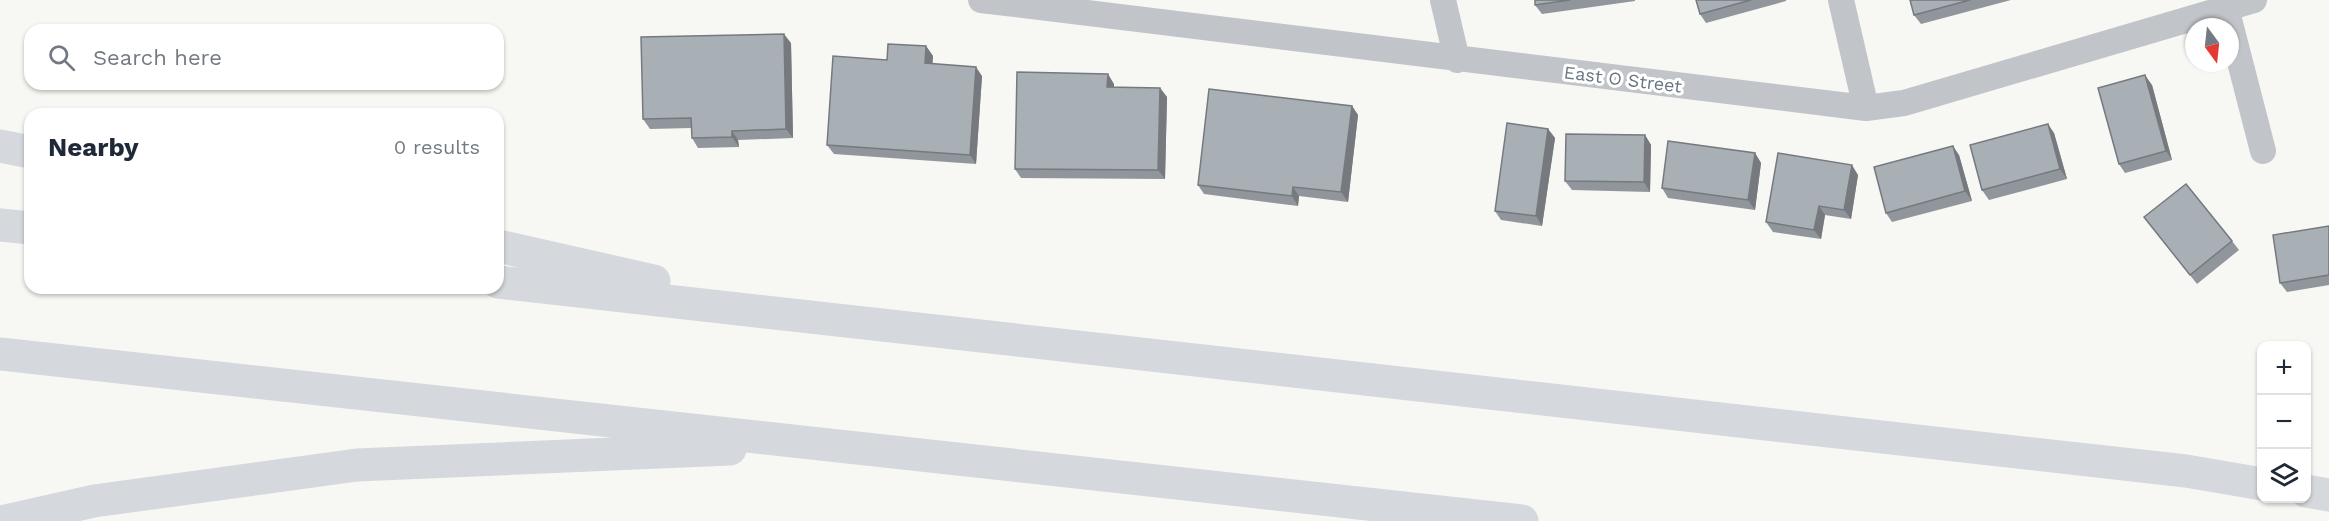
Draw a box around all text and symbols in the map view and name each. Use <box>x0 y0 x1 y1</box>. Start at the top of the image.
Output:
north arrow <box>2185 18 2239 72</box>
search box <box>24 24 504 90</box>
icon: search <box>45 41 78 74</box>
text: Search here <box>93 45 222 70</box>
street label: East O Street <box>1563 61 1684 97</box>
text: Nearby <box>48 132 139 162</box>
text: 0 results <box>394 135 480 159</box>
map controls <box>2257 341 2311 503</box>
button: + <box>2257 341 2311 395</box>
button: − <box>2257 395 2311 449</box>
button: layers <box>2257 449 2311 503</box>

